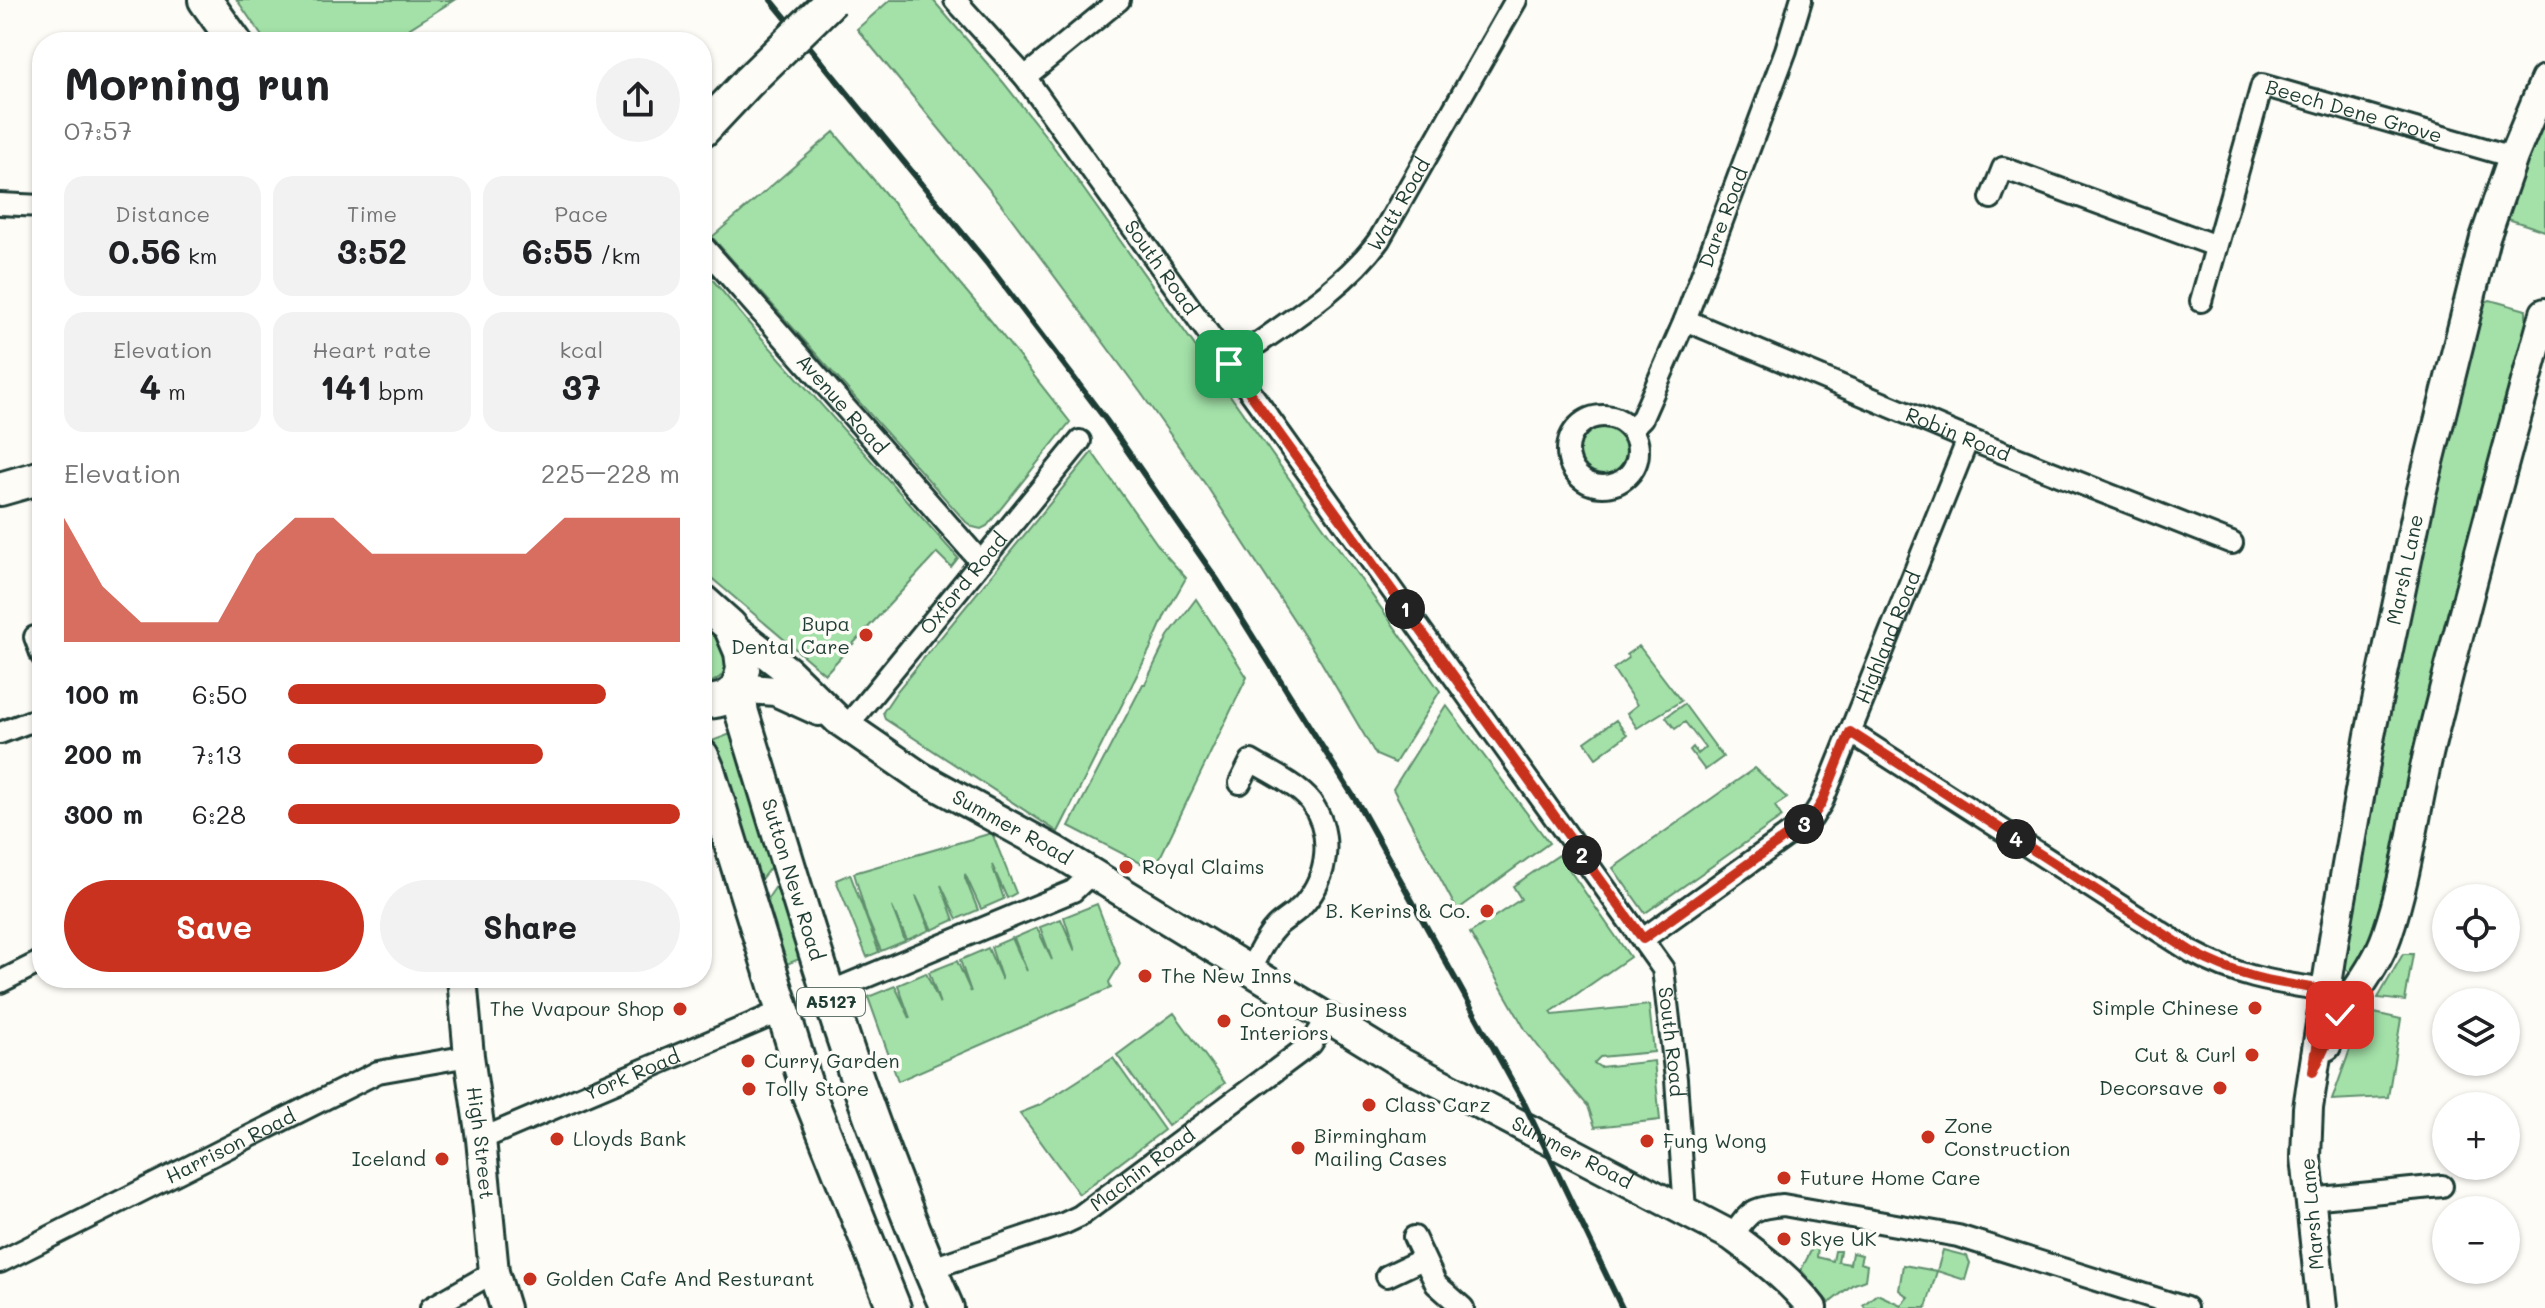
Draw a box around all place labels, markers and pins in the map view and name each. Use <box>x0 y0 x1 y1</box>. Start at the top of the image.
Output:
pin <box>1195 330 1263 398</box>
pin: 1 <box>1385 589 1425 629</box>
place label: Bupa Dental Care <box>731 610 850 659</box>
marker: Bupa Dental Care <box>857 626 875 644</box>
pin: 3 <box>1784 804 1824 844</box>
pin: 4 <box>1996 819 2036 859</box>
pin: 2 <box>1562 835 1602 875</box>
place label: Royal Claims <box>1142 853 1265 879</box>
marker: Royal Claims <box>1117 858 1135 876</box>
place label: B. Kerins & Co. <box>1325 897 1471 923</box>
marker: B. Kerins & Co. <box>1478 902 1496 920</box>
place label: The New Inns <box>1161 962 1292 988</box>
marker: The New Inns <box>1136 967 1154 985</box>
pin <box>2306 981 2374 1049</box>
place label: Simple Chinese <box>2092 994 2239 1020</box>
place label: The Vvapour Shop <box>490 995 664 1021</box>
place label: Contour Business Interiors <box>1240 996 1407 1045</box>
marker: Simple Chinese <box>2246 999 2264 1017</box>
marker: The Vvapour Shop <box>671 1000 689 1018</box>
marker: Contour Business Interiors <box>1215 1012 1233 1030</box>
place label: Cut & Curl <box>2134 1041 2236 1067</box>
marker: Cut & Curl <box>2243 1046 2261 1064</box>
place label: Curry Garden <box>764 1047 900 1073</box>
marker: Curry Garden <box>739 1052 757 1070</box>
place label: Decorsave <box>2099 1074 2204 1100</box>
place label: Tolly Store <box>765 1075 869 1101</box>
marker: Decorsave <box>2211 1079 2229 1097</box>
marker: Tolly Store <box>740 1080 758 1098</box>
place label: Class Carz <box>1385 1091 1491 1117</box>
marker: Class Carz <box>1360 1096 1378 1114</box>
place label: Zone Construction <box>1944 1112 2070 1161</box>
place label: Birmingham Mailing Cases <box>1314 1122 1447 1171</box>
place label: Lloyds Bank <box>573 1125 686 1151</box>
place label: Fung Wong <box>1663 1127 1766 1153</box>
marker: Zone Construction <box>1919 1128 1937 1146</box>
marker: Lloyds Bank <box>548 1130 566 1148</box>
marker: Fung Wong <box>1638 1132 1656 1150</box>
marker: Birmingham Mailing Cases <box>1289 1139 1307 1157</box>
place label: Iceland <box>352 1145 426 1171</box>
marker: Iceland <box>433 1150 451 1168</box>
place label: Future Home Care <box>1800 1164 1981 1190</box>
marker: Future Home Care <box>1775 1169 1793 1187</box>
place label: Skye UK <box>1800 1225 1877 1251</box>
marker: Skye UK <box>1775 1230 1793 1248</box>
place label: Golden Cafe And Resturant <box>546 1265 815 1291</box>
marker: Golden Cafe And Resturant <box>521 1270 539 1288</box>

